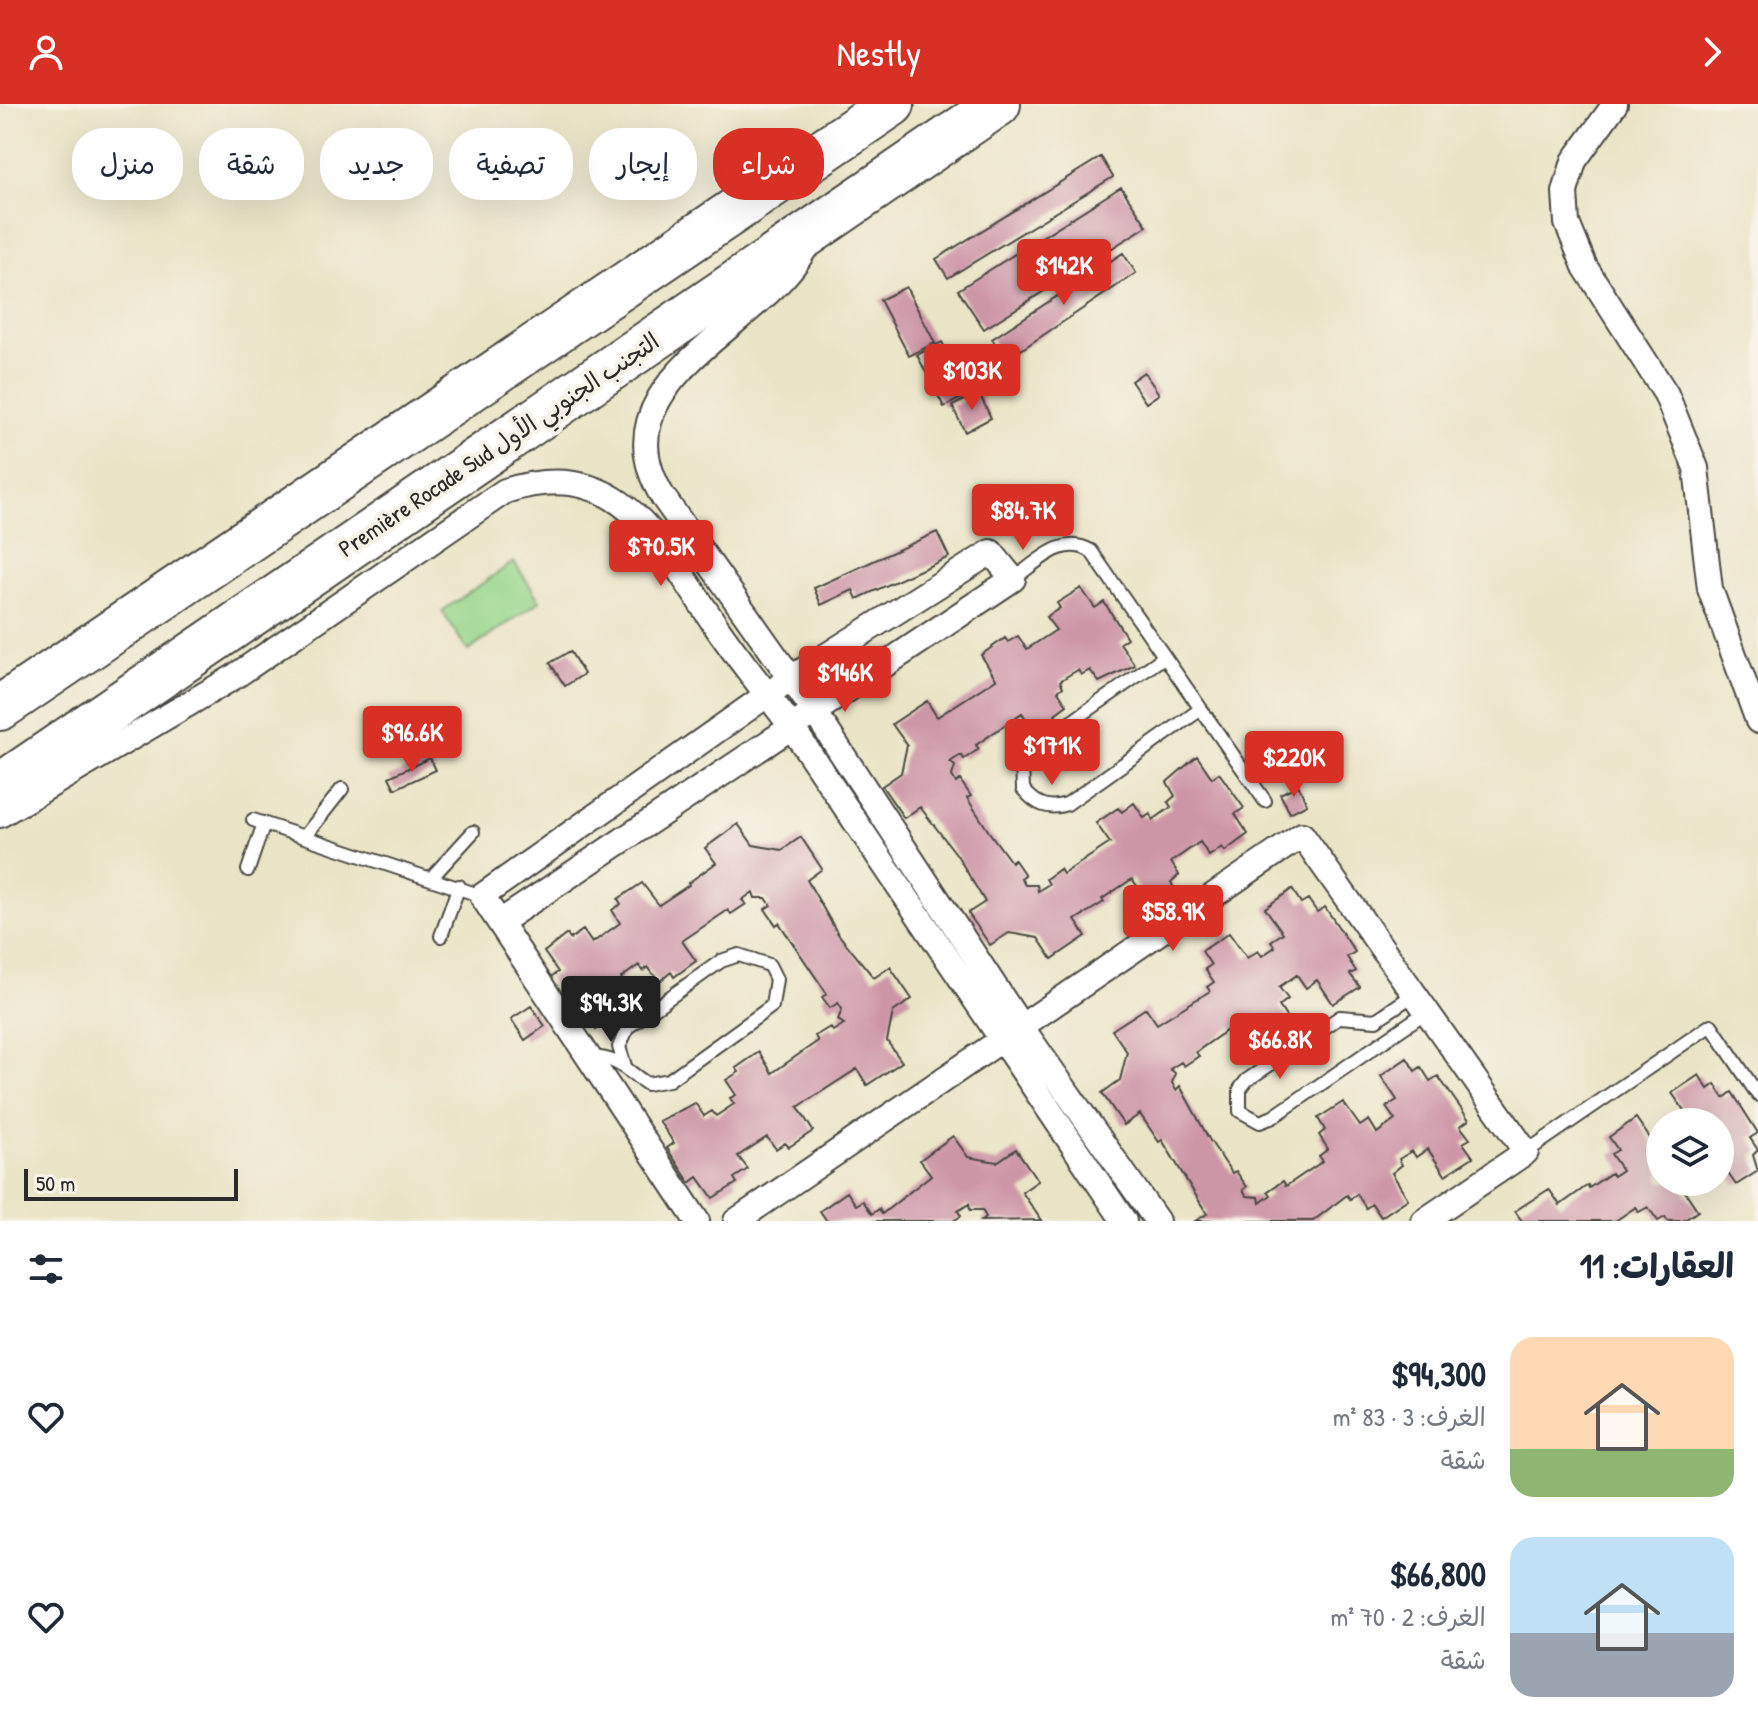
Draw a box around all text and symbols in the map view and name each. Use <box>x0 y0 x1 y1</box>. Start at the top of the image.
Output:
text: Nestly <box>837 28 921 77</box>
icon: person <box>24 30 68 74</box>
icon: forward <box>1690 30 1734 74</box>
chip: منزل <box>72 128 183 200</box>
chip: شقة <box>199 128 304 200</box>
chip: جديد <box>320 128 433 200</box>
chip: تصفية <box>449 128 573 200</box>
chip: إيجار <box>589 128 697 200</box>
chip: شراء <box>713 128 824 200</box>
pin: $142K <box>1008 239 1120 307</box>
text: $142K <box>1035 247 1093 282</box>
street label: Première Rocade Sud التجنب الجنوبي الأول <box>332 325 668 569</box>
pin: $103K <box>916 344 1028 412</box>
text: $103K <box>942 352 1002 387</box>
pin: $84.7K <box>958 484 1088 552</box>
text: $84.7K <box>990 492 1056 527</box>
pin: $70.5K <box>596 520 726 588</box>
text: $70.5K <box>627 528 695 563</box>
pin: $146K <box>789 646 901 714</box>
text: $146K <box>817 654 873 689</box>
pin: $96.6K <box>347 706 477 774</box>
text: $96.6K <box>381 714 443 749</box>
pin: $171K <box>996 719 1108 787</box>
text: $171K <box>1023 727 1081 762</box>
pin: $220K <box>1238 731 1350 799</box>
text: $220K <box>1263 739 1325 774</box>
pin: $58.9K <box>1108 885 1238 953</box>
text: $58.9K <box>1141 893 1205 928</box>
pin: $94.3K <box>546 976 676 1044</box>
text: $94.3K <box>579 984 643 1019</box>
pin: $66.8K <box>1215 1013 1345 1081</box>
text: $66.8K <box>1248 1021 1312 1056</box>
map controls <box>1646 1108 1734 1196</box>
button: layers <box>1646 1108 1734 1196</box>
scale bar <box>24 1165 238 1201</box>
text: 50 m <box>36 1168 75 1198</box>
text: العقارات: 11 <box>1580 1243 1734 1289</box>
icon: filters <box>24 1247 68 1291</box>
text: $94,300 <box>1391 1351 1486 1397</box>
icon: home <box>1574 1369 1670 1465</box>
icon: heart <box>24 1395 68 1439</box>
text: الغرف: 3 · 83 m² <box>1333 1399 1486 1434</box>
text: شقة <box>1441 1442 1486 1477</box>
text: $66,800 <box>1390 1551 1486 1597</box>
icon: home <box>1574 1569 1670 1665</box>
icon: heart <box>24 1595 68 1639</box>
text: الغرف: 2 · 70 m² <box>1331 1599 1486 1634</box>
text: شقة <box>1441 1642 1486 1677</box>

